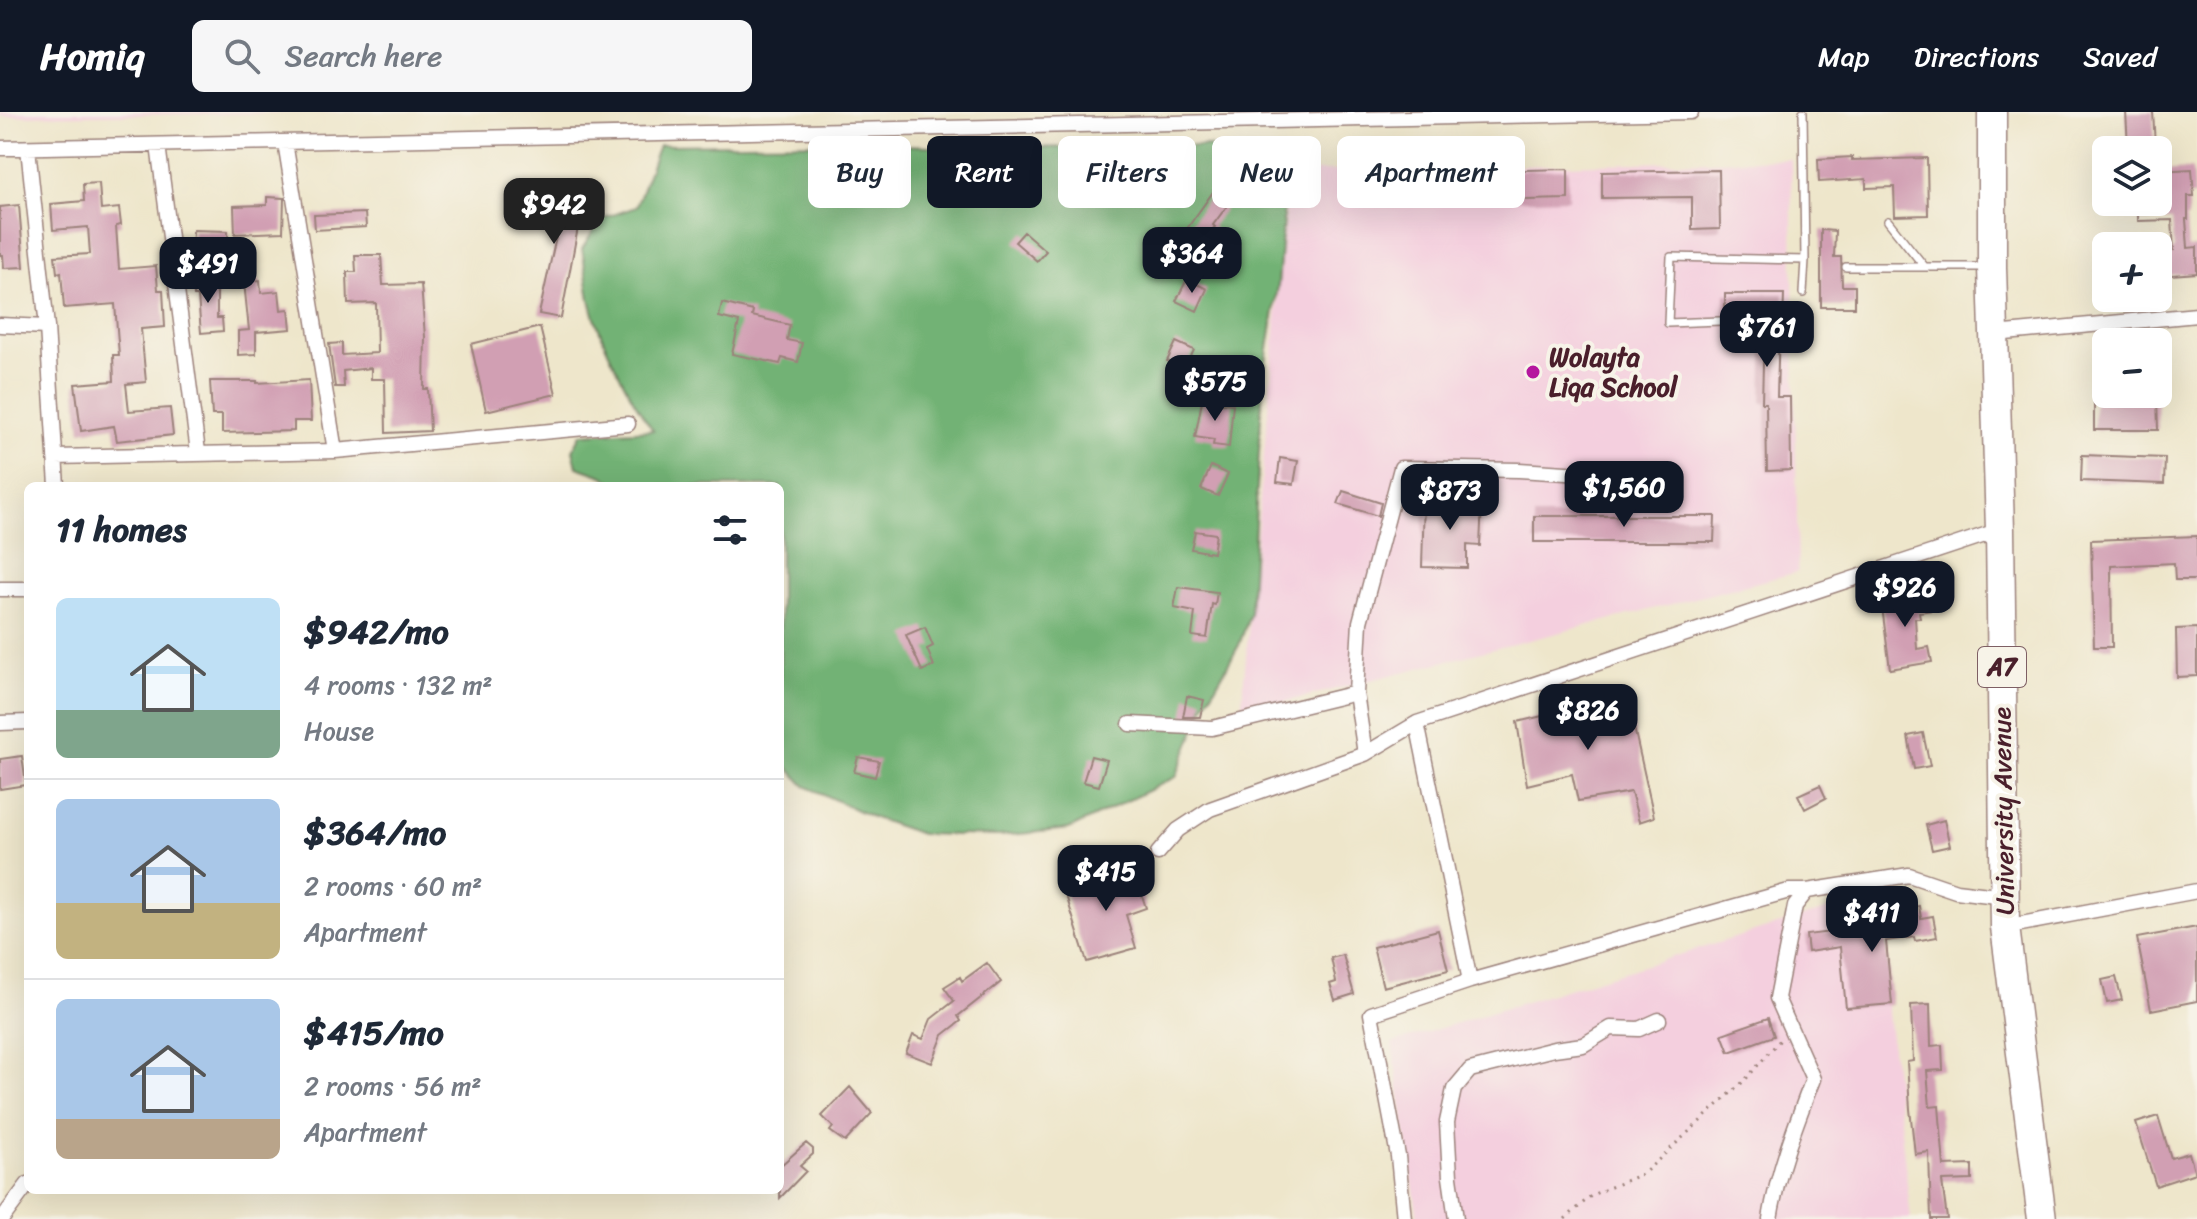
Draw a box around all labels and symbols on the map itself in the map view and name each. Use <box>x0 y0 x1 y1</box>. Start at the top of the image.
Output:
pin: $942 <box>507 178 601 246</box>
pin: $364 <box>1145 227 1239 295</box>
pin: $491 <box>161 237 255 305</box>
pin: $761 <box>1720 301 1814 369</box>
place label: Wolayta Liqa School <box>1549 334 1679 410</box>
pin: $575 <box>1168 355 1262 423</box>
marker: Wolayta Liqa School <box>1524 363 1542 381</box>
pin: $1,560 <box>1559 461 1689 529</box>
pin: $873 <box>1403 464 1497 532</box>
pin: $926 <box>1858 561 1952 629</box>
road number: A7 <box>1978 647 2026 687</box>
pin: $826 <box>1541 684 1635 752</box>
street label: University Avenue <box>1978 706 2028 915</box>
pin: $415 <box>1059 845 1153 913</box>
pin: $411 <box>1825 886 1919 954</box>

